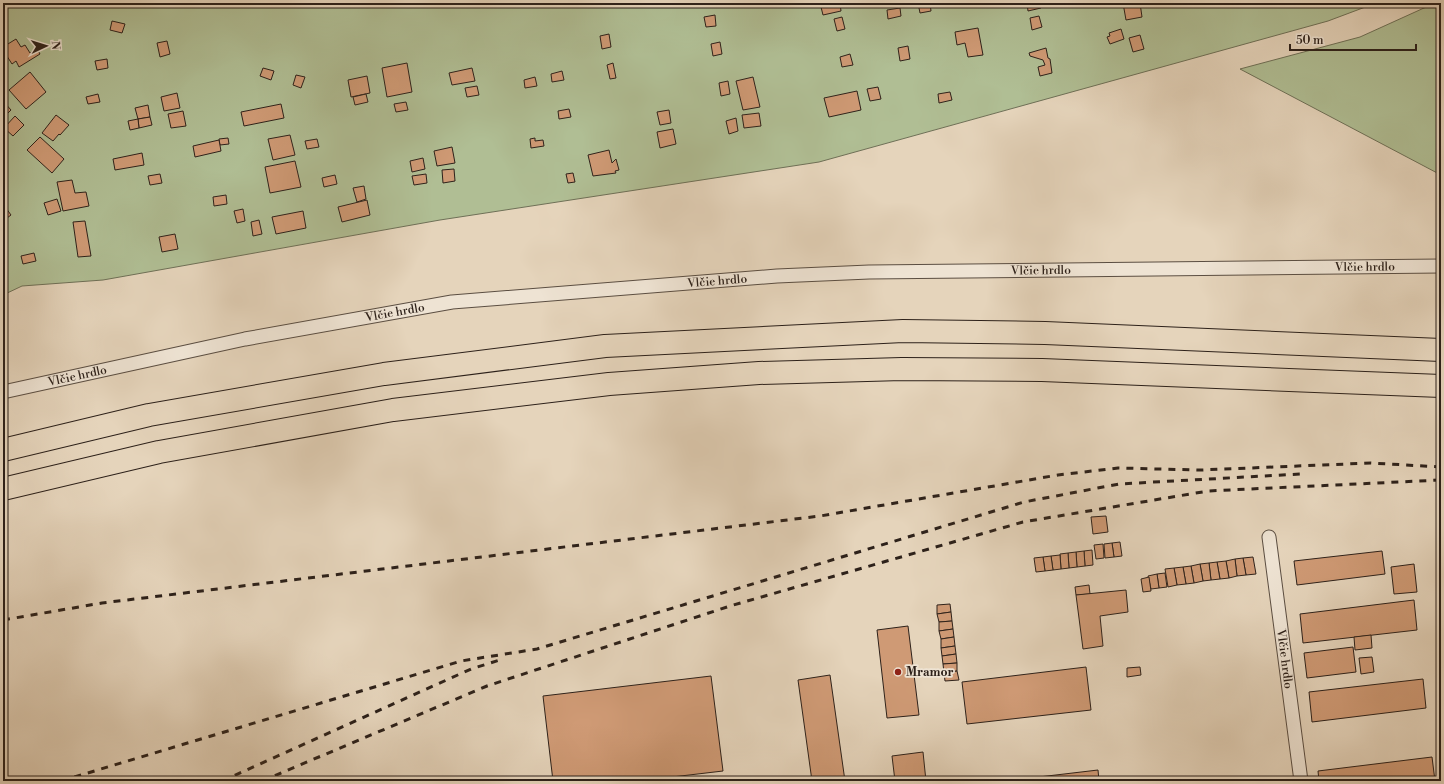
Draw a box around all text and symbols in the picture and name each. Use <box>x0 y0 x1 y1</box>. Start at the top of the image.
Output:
north arrow <box>26 26 66 66</box>
scale bar <box>1290 26 1416 52</box>
text: 50 m <box>1296 33 1324 48</box>
text: N <box>48 41 62 50</box>
street label: Vlčie hrdlo <box>1334 259 1395 275</box>
street label: Vlčie hrdlo <box>1010 263 1071 279</box>
street label: Vlčie hrdlo <box>686 271 748 291</box>
street label: Vlčie hrdlo <box>363 300 426 326</box>
street label: Vlčie hrdlo <box>45 362 109 390</box>
street label: Vlčie hrdlo <box>1273 627 1296 690</box>
place label: Mramor <box>906 665 954 680</box>
marker: Mramor <box>893 667 903 677</box>

